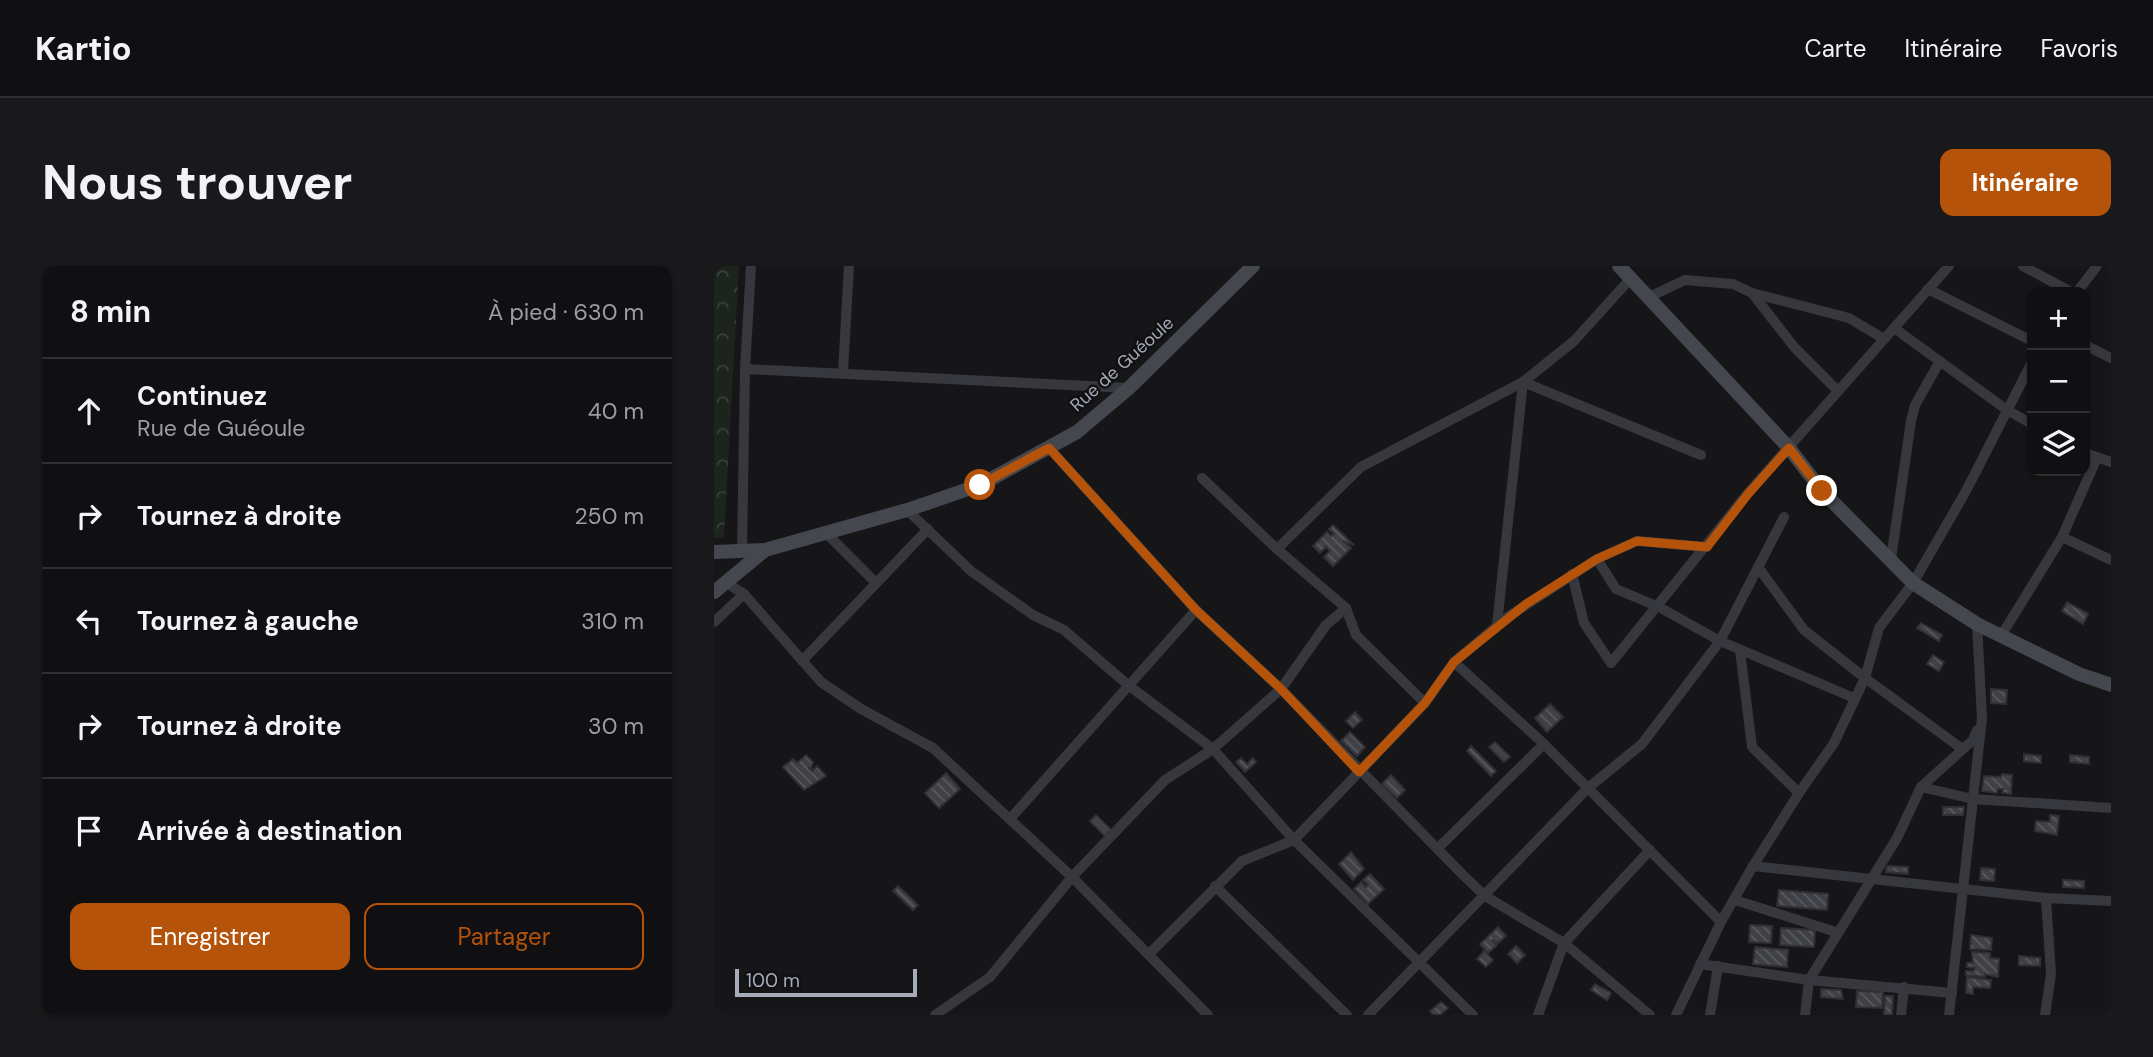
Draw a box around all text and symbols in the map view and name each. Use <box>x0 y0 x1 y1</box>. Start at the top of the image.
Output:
text: Kartio <box>35 27 132 70</box>
text: Carte <box>1805 33 1866 64</box>
text: Itinéraire <box>1904 33 2002 64</box>
text: Favoris <box>2040 33 2118 64</box>
button: Itinéraire <box>1940 149 2111 216</box>
text: Nous trouver <box>42 150 352 214</box>
map controls <box>2027 287 2090 476</box>
button: + <box>2027 287 2090 350</box>
text: 8 min <box>70 292 151 331</box>
text: À pied · 630 m <box>488 297 644 327</box>
street label: Rue de Guéoule <box>1065 311 1179 417</box>
button: − <box>2027 350 2090 413</box>
text: Continuez <box>137 379 267 413</box>
icon: ahead <box>70 392 108 430</box>
text: 40 m <box>588 396 644 426</box>
text: Rue de Guéoule <box>137 413 305 443</box>
button: layers <box>2027 413 2090 476</box>
route start <box>964 469 995 500</box>
route end <box>1806 475 1837 506</box>
icon: right <box>70 497 108 535</box>
text: Tournez à droite <box>137 499 342 533</box>
text: 250 m <box>574 501 644 531</box>
icon: left <box>70 602 108 640</box>
text: Tournez à gauche <box>137 604 359 638</box>
text: 310 m <box>581 606 644 636</box>
icon: right <box>70 707 108 745</box>
text: Tournez à droite <box>137 709 342 743</box>
text: 30 m <box>588 711 644 741</box>
icon: arrive <box>70 812 108 850</box>
text: Arrivée à destination <box>137 814 403 848</box>
button: Enregistrer <box>70 903 350 970</box>
button: Partager <box>364 903 644 970</box>
scale bar <box>735 966 917 998</box>
text: 100 m <box>746 968 800 993</box>

